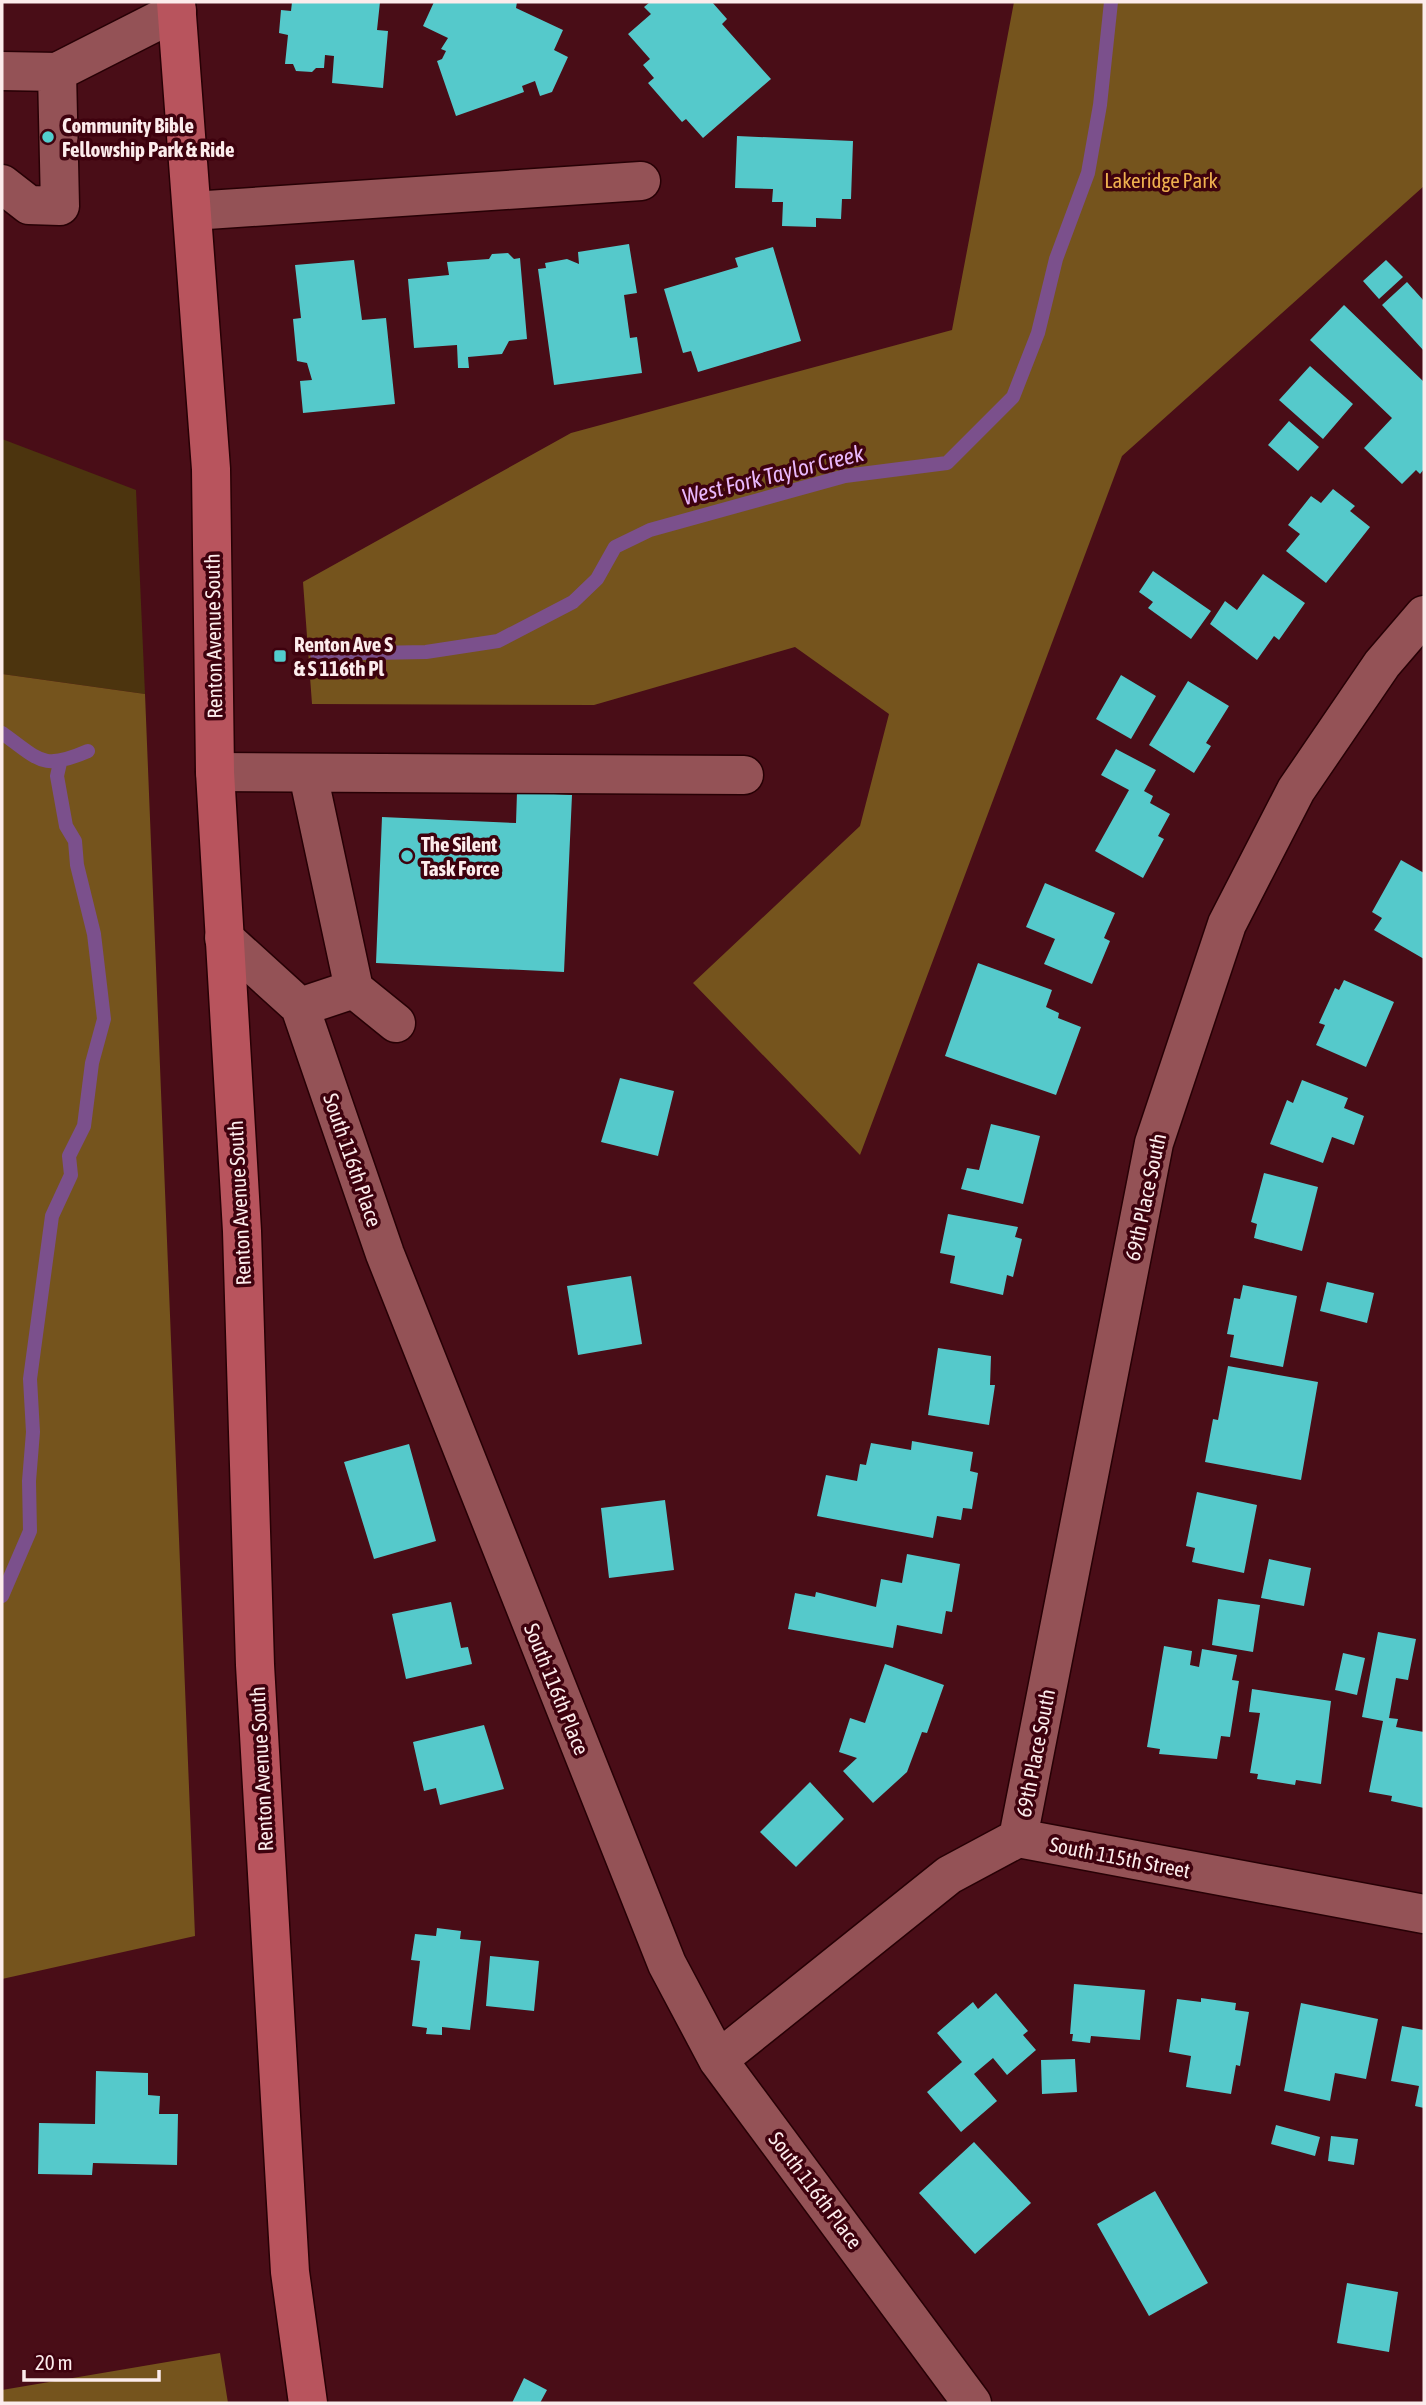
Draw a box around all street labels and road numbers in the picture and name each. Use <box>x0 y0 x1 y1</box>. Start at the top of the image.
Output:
street label: Renton Avenue South <box>200 553 226 719</box>
street label: South 116th Place <box>319 1090 387 1230</box>
street label: Renton Avenue South <box>223 1120 255 1286</box>
street label: 69th Place South <box>1120 1131 1170 1263</box>
street label: South 116th Place <box>520 1620 594 1758</box>
street label: Renton Avenue South <box>245 1686 277 1852</box>
street label: 69th Place South <box>1011 1687 1059 1819</box>
street label: South 115th Street <box>1048 1832 1192 1882</box>
street label: South 116th Place <box>764 2127 868 2253</box>

